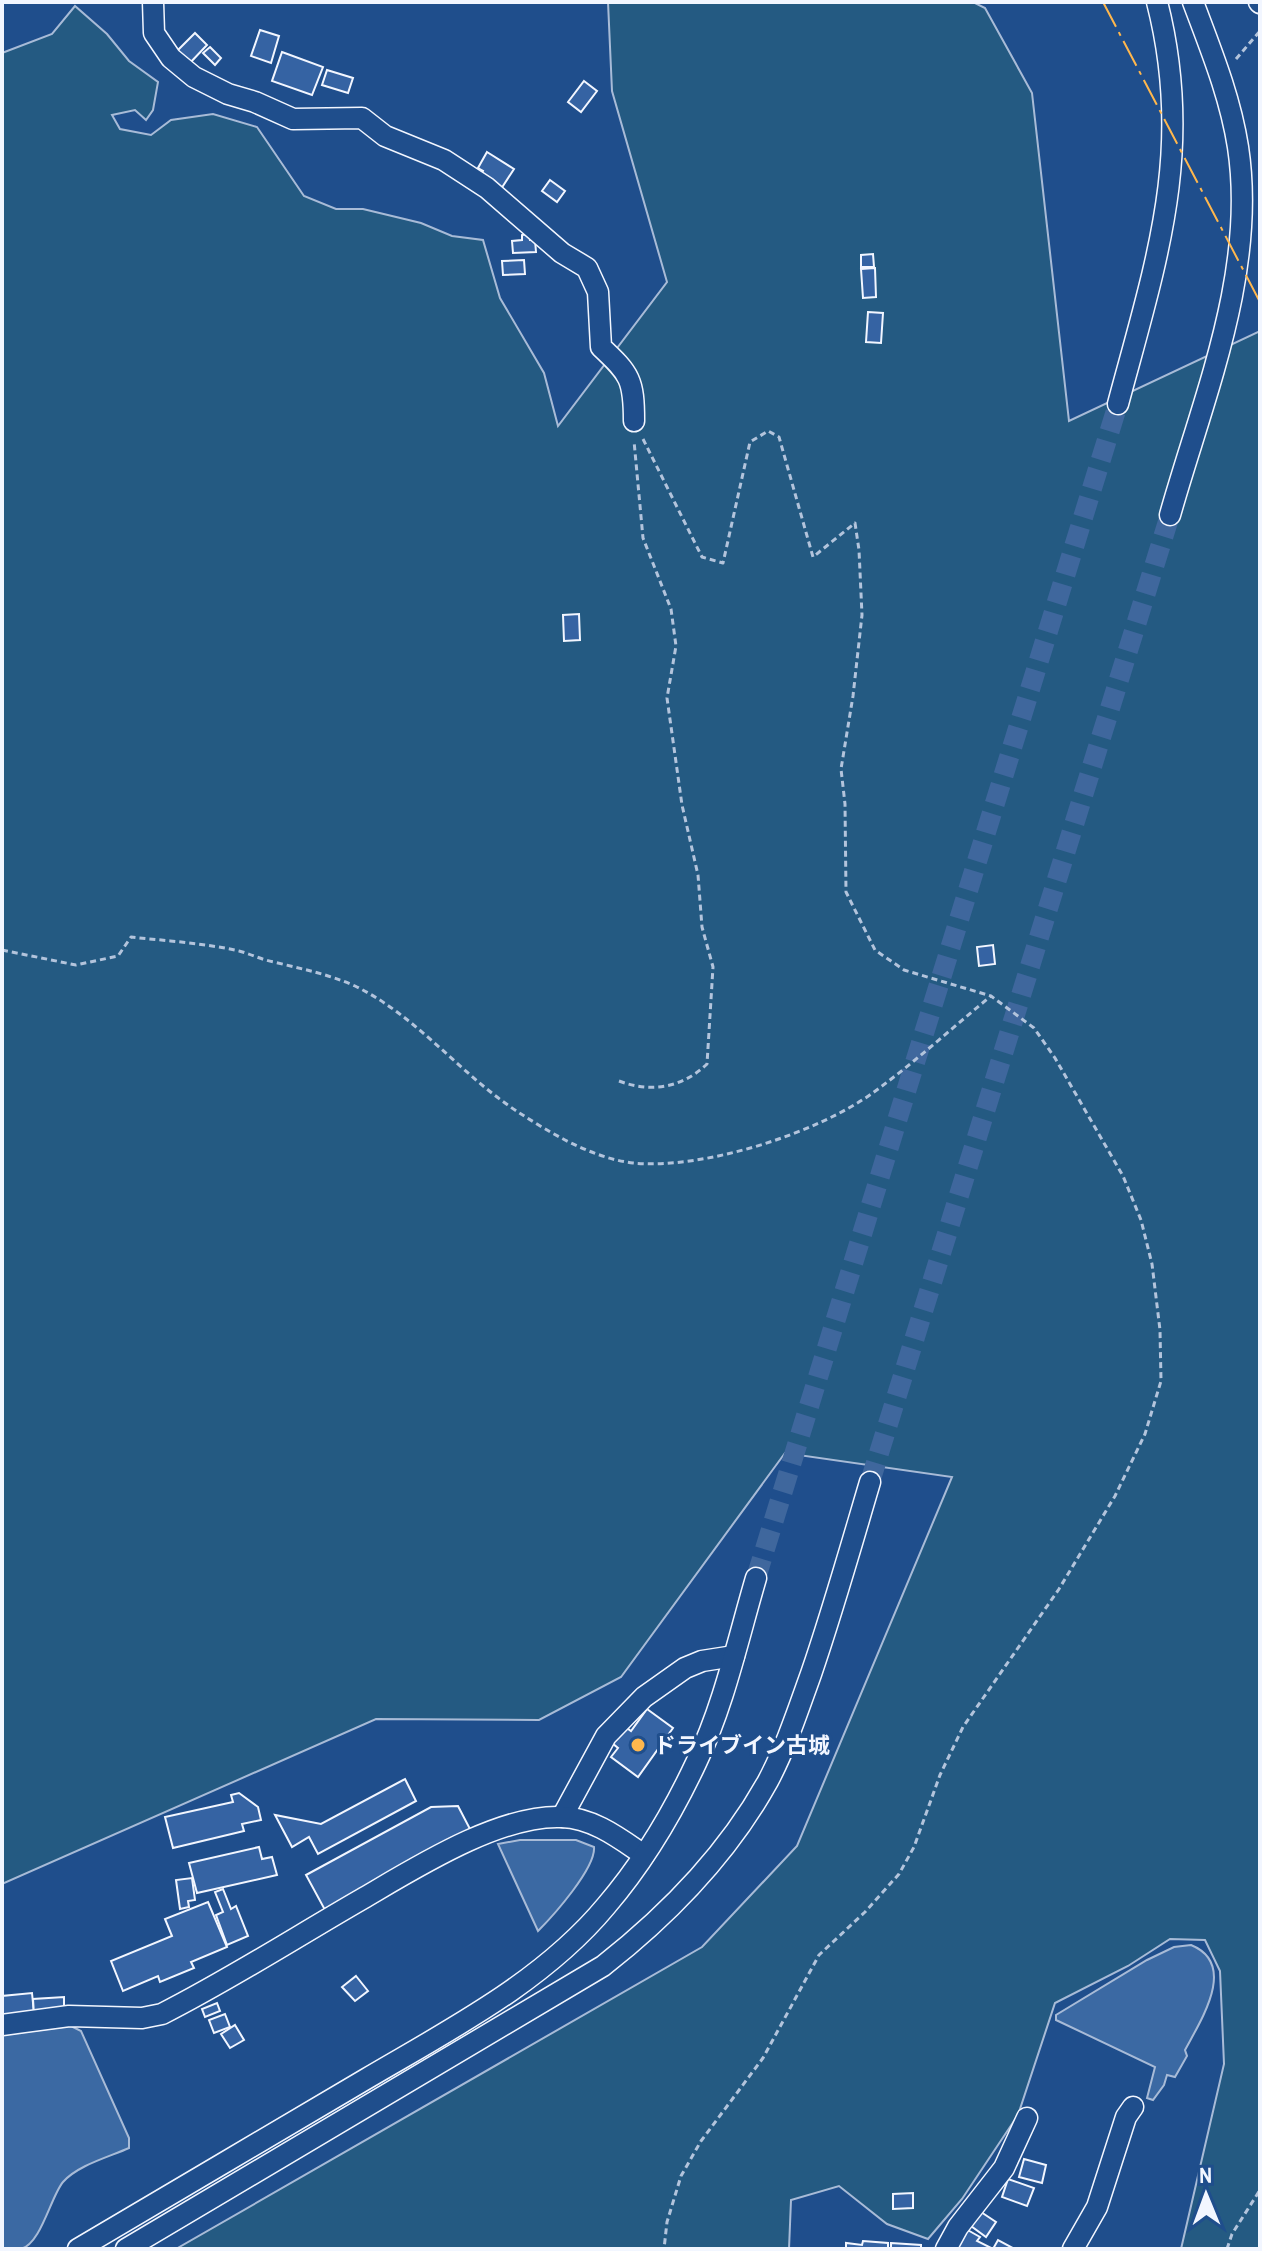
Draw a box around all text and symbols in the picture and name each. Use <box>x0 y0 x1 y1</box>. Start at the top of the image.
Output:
place label: ドライブイン古城 <box>654 1730 830 1760</box>
marker: ドライブイン古城 <box>629 1736 647 1754</box>
north arrow <box>1166 2155 1246 2235</box>
text: N <box>1199 2160 1212 2190</box>

